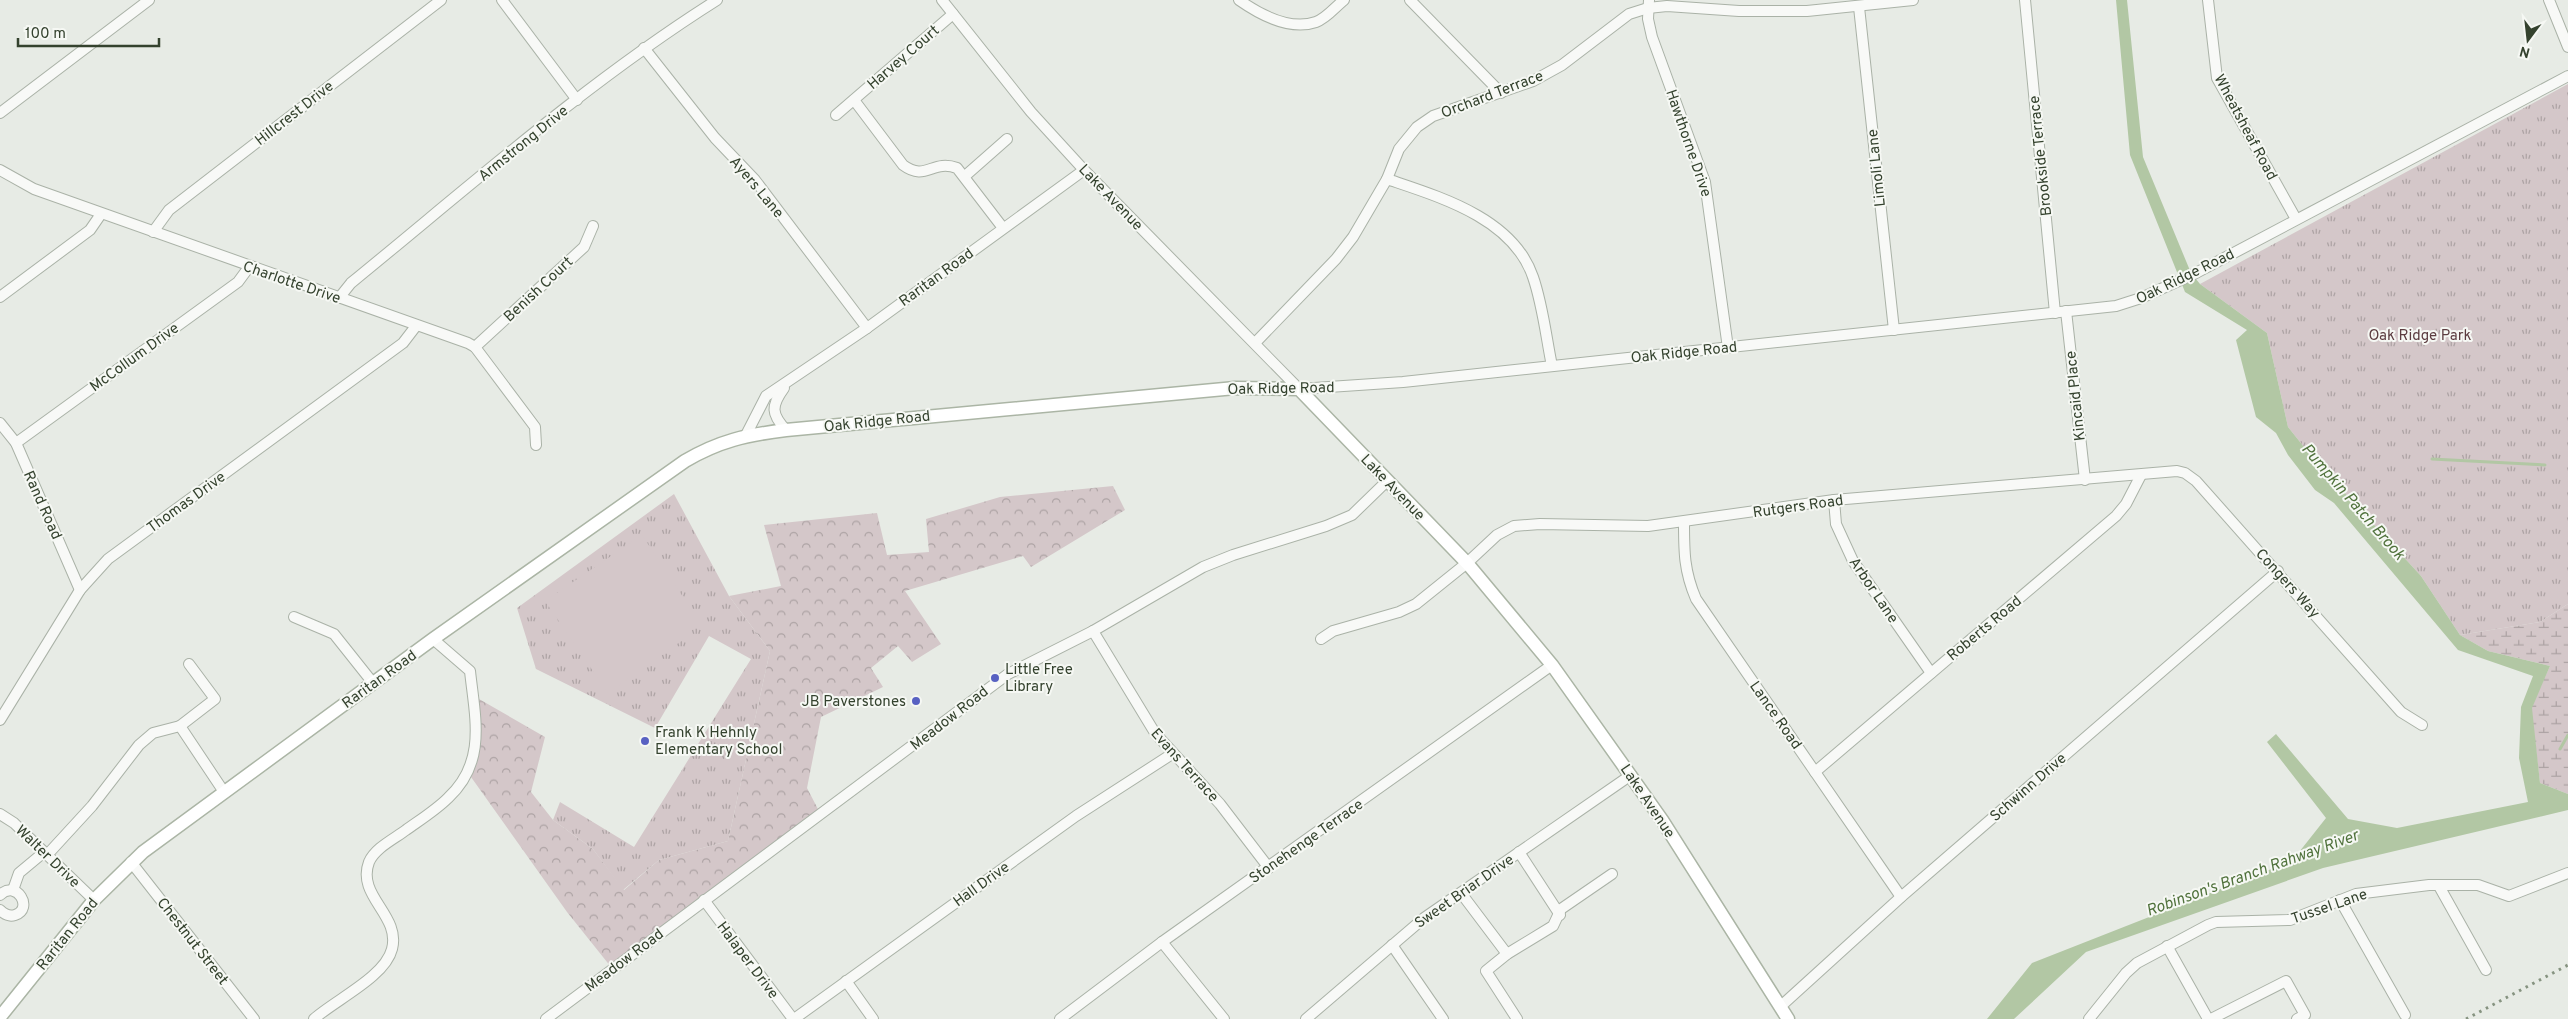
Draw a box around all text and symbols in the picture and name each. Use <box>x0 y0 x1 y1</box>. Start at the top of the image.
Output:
scale bar <box>18 15 159 47</box>
north arrow <box>2503 15 2553 65</box>
street label: Harvey Court <box>864 22 944 95</box>
text: 100 m <box>25 25 66 44</box>
text: N <box>2518 42 2532 61</box>
street label: Orchard Terrace <box>1439 67 1546 124</box>
street label: Wheatsheaf Road <box>2209 71 2281 184</box>
street label: Hillcrest Drive <box>252 78 338 151</box>
street label: Hawthorne Drive <box>1660 87 1715 200</box>
street label: Brookside Terrace <box>2026 95 2057 217</box>
street label: Armstrong Drive <box>475 102 573 186</box>
street label: Limoli Lane <box>1864 128 1891 208</box>
street label: Ayers Lane <box>724 153 787 223</box>
street label: Lake Avenue <box>1074 161 1146 235</box>
street label: Raritan Road <box>896 245 978 312</box>
street label: Oak Ridge Road <box>2133 245 2238 309</box>
street label: Benish Court <box>500 253 578 327</box>
street label: Charlotte Drive <box>240 258 343 309</box>
street label: McCollum Drive <box>87 319 183 397</box>
park label: Oak Ridge Park <box>2368 327 2472 346</box>
street label: Oak Ridge Road <box>1630 338 1738 369</box>
street label: Kincaid Place <box>2062 350 2091 442</box>
street label: Oak Ridge Road <box>1227 379 1335 400</box>
street label: Oak Ridge Road <box>823 407 931 438</box>
water label: Pumpkin Patch Brook <box>2296 440 2409 565</box>
street label: Lake Avenue <box>1356 451 1428 525</box>
street label: Rand Road <box>18 468 65 543</box>
street label: Thomas Drive <box>144 468 230 538</box>
street label: Rutgers Road <box>1752 492 1845 523</box>
street label: Congers Way <box>2251 545 2323 623</box>
street label: Arbor Lane <box>1844 554 1902 627</box>
street label: Roberts Road <box>1944 592 2026 666</box>
street label: Raritan Road <box>339 647 421 714</box>
place label: Little Free Library <box>1005 661 1073 697</box>
marker: Little Free Library <box>989 672 1001 684</box>
street label: Lance Road <box>1744 678 1805 754</box>
street label: Meadow Road <box>907 683 993 756</box>
place label: JB Paverstones <box>802 693 906 712</box>
marker: JB Paverstones <box>910 695 922 707</box>
place label: Frank K Hehnly Elementary School <box>655 724 782 760</box>
street label: Evans Terrace <box>1146 725 1222 807</box>
marker: Frank K Hehnly Elementary School <box>639 735 651 747</box>
street label: Schwinn Drive <box>1987 750 2071 827</box>
street label: Lake Avenue <box>1615 761 1678 842</box>
street label: Stonehenge Terrace <box>1246 796 1368 889</box>
street label: Walter Drive <box>11 822 83 893</box>
water label: Robinson's Branch Rahway River <box>2144 825 2363 922</box>
street label: Sweet Briar Drive <box>1412 851 1518 934</box>
street label: Hall Drive <box>950 858 1014 912</box>
street label: Tussel Lane <box>2289 886 2370 929</box>
street label: Chestnut Street <box>152 894 232 989</box>
street label: Raritan Road <box>33 895 103 975</box>
street label: Halaper Drive <box>712 919 782 1003</box>
street label: Meadow Road <box>582 925 668 997</box>

